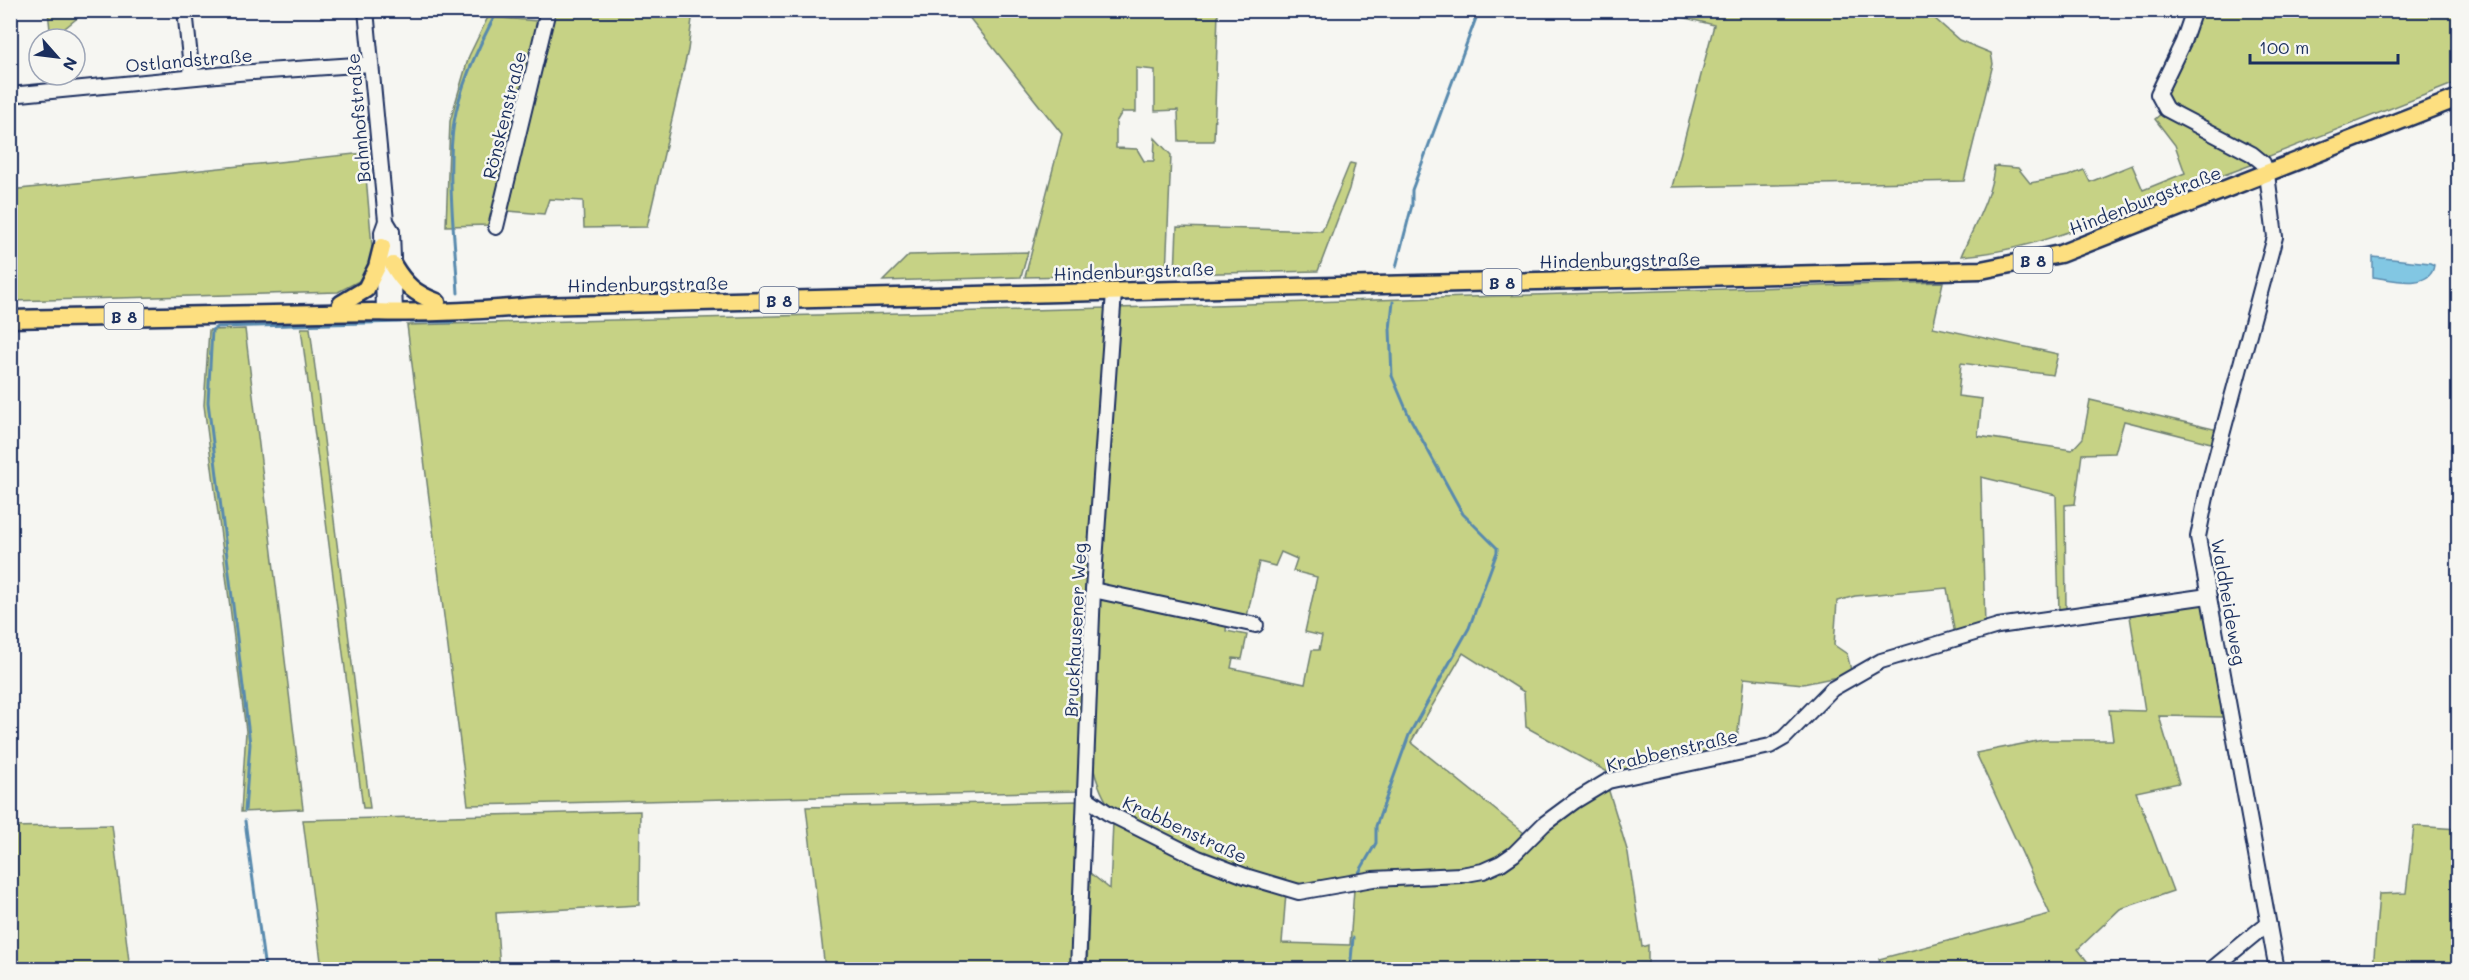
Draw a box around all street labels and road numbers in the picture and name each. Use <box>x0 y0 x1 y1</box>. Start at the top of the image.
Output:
street label: Ostlandstraße <box>124 42 254 78</box>
street label: Rönskenstraße <box>477 49 531 181</box>
street label: Bahnhofstraße <box>340 52 376 184</box>
street label: Hindenburgstraße <box>2065 160 2225 240</box>
street label: Hindenburgstraße <box>1539 247 1701 273</box>
road number: B 8 <box>2014 247 2052 273</box>
street label: Hindenburgstraße <box>1053 256 1215 286</box>
road number: B 8 <box>1482 269 1522 295</box>
street label: Hindenburgstraße <box>567 271 729 297</box>
road number: B 8 <box>760 287 798 313</box>
road number: B 8 <box>104 303 144 329</box>
street label: Waldheideweg <box>2206 537 2252 667</box>
street label: Bruckhausener Weg <box>1058 542 1092 718</box>
street label: Krabbenstraße <box>1604 723 1740 777</box>
street label: Krabbenstraße <box>1119 790 1251 868</box>

